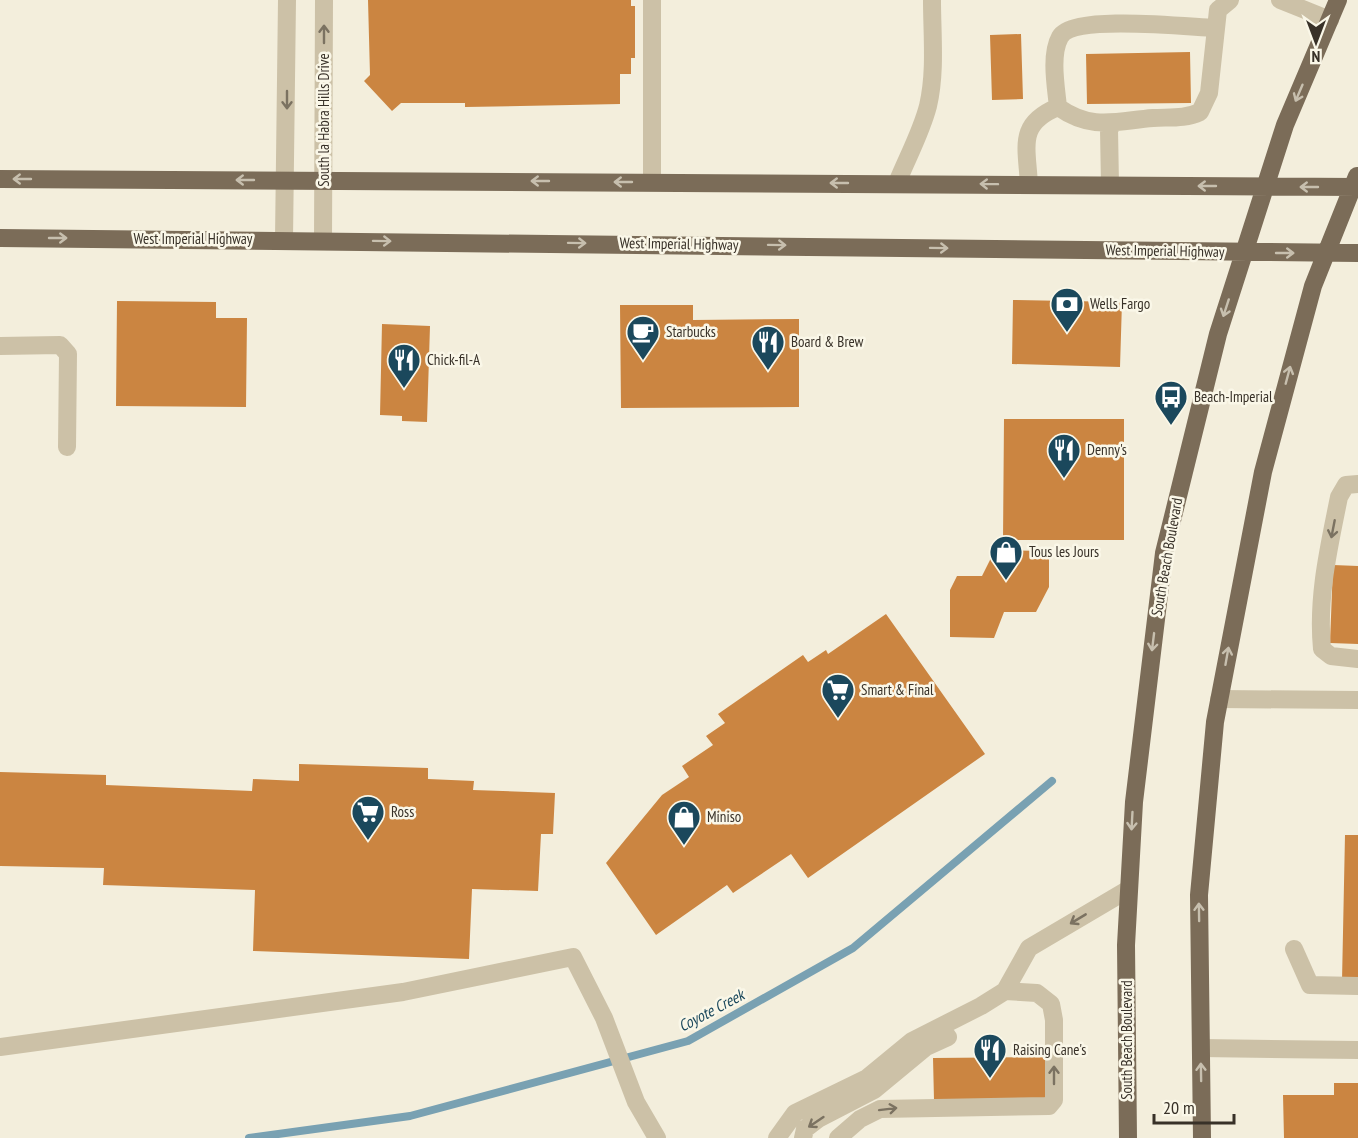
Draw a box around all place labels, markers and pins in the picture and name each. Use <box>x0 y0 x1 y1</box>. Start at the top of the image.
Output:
bank icon: Wells Fargo <box>1049 286 1085 333</box>
place label: Wells Fargo <box>1090 294 1150 313</box>
cafe icon: Starbucks <box>625 314 661 361</box>
place label: Starbucks <box>666 322 716 341</box>
restaurant icon: Board & Brew <box>750 324 786 371</box>
place label: Board & Brew <box>791 332 864 351</box>
restaurant icon: Chick-fil-A <box>386 342 422 389</box>
place label: Chick-fil-A <box>427 350 481 369</box>
bus stop icon: Beach-Imperial <box>1153 379 1189 426</box>
place label: Beach-Imperial <box>1194 387 1273 406</box>
restaurant icon: Denny's <box>1046 432 1082 479</box>
place label: Denny's <box>1087 440 1127 459</box>
shop icon: Tous les Jours <box>988 534 1024 581</box>
place label: Tous les Jours <box>1029 542 1099 561</box>
supermarket icon: Smart & Final <box>820 672 856 719</box>
place label: Smart & Final <box>861 680 934 699</box>
supermarket icon: Ross <box>350 794 386 841</box>
shop icon: Miniso <box>666 799 702 846</box>
place label: Ross <box>391 802 414 821</box>
place label: Miniso <box>707 807 741 826</box>
restaurant icon: Raising Cane's <box>972 1032 1008 1079</box>
place label: Raising Cane's <box>1013 1040 1086 1059</box>

